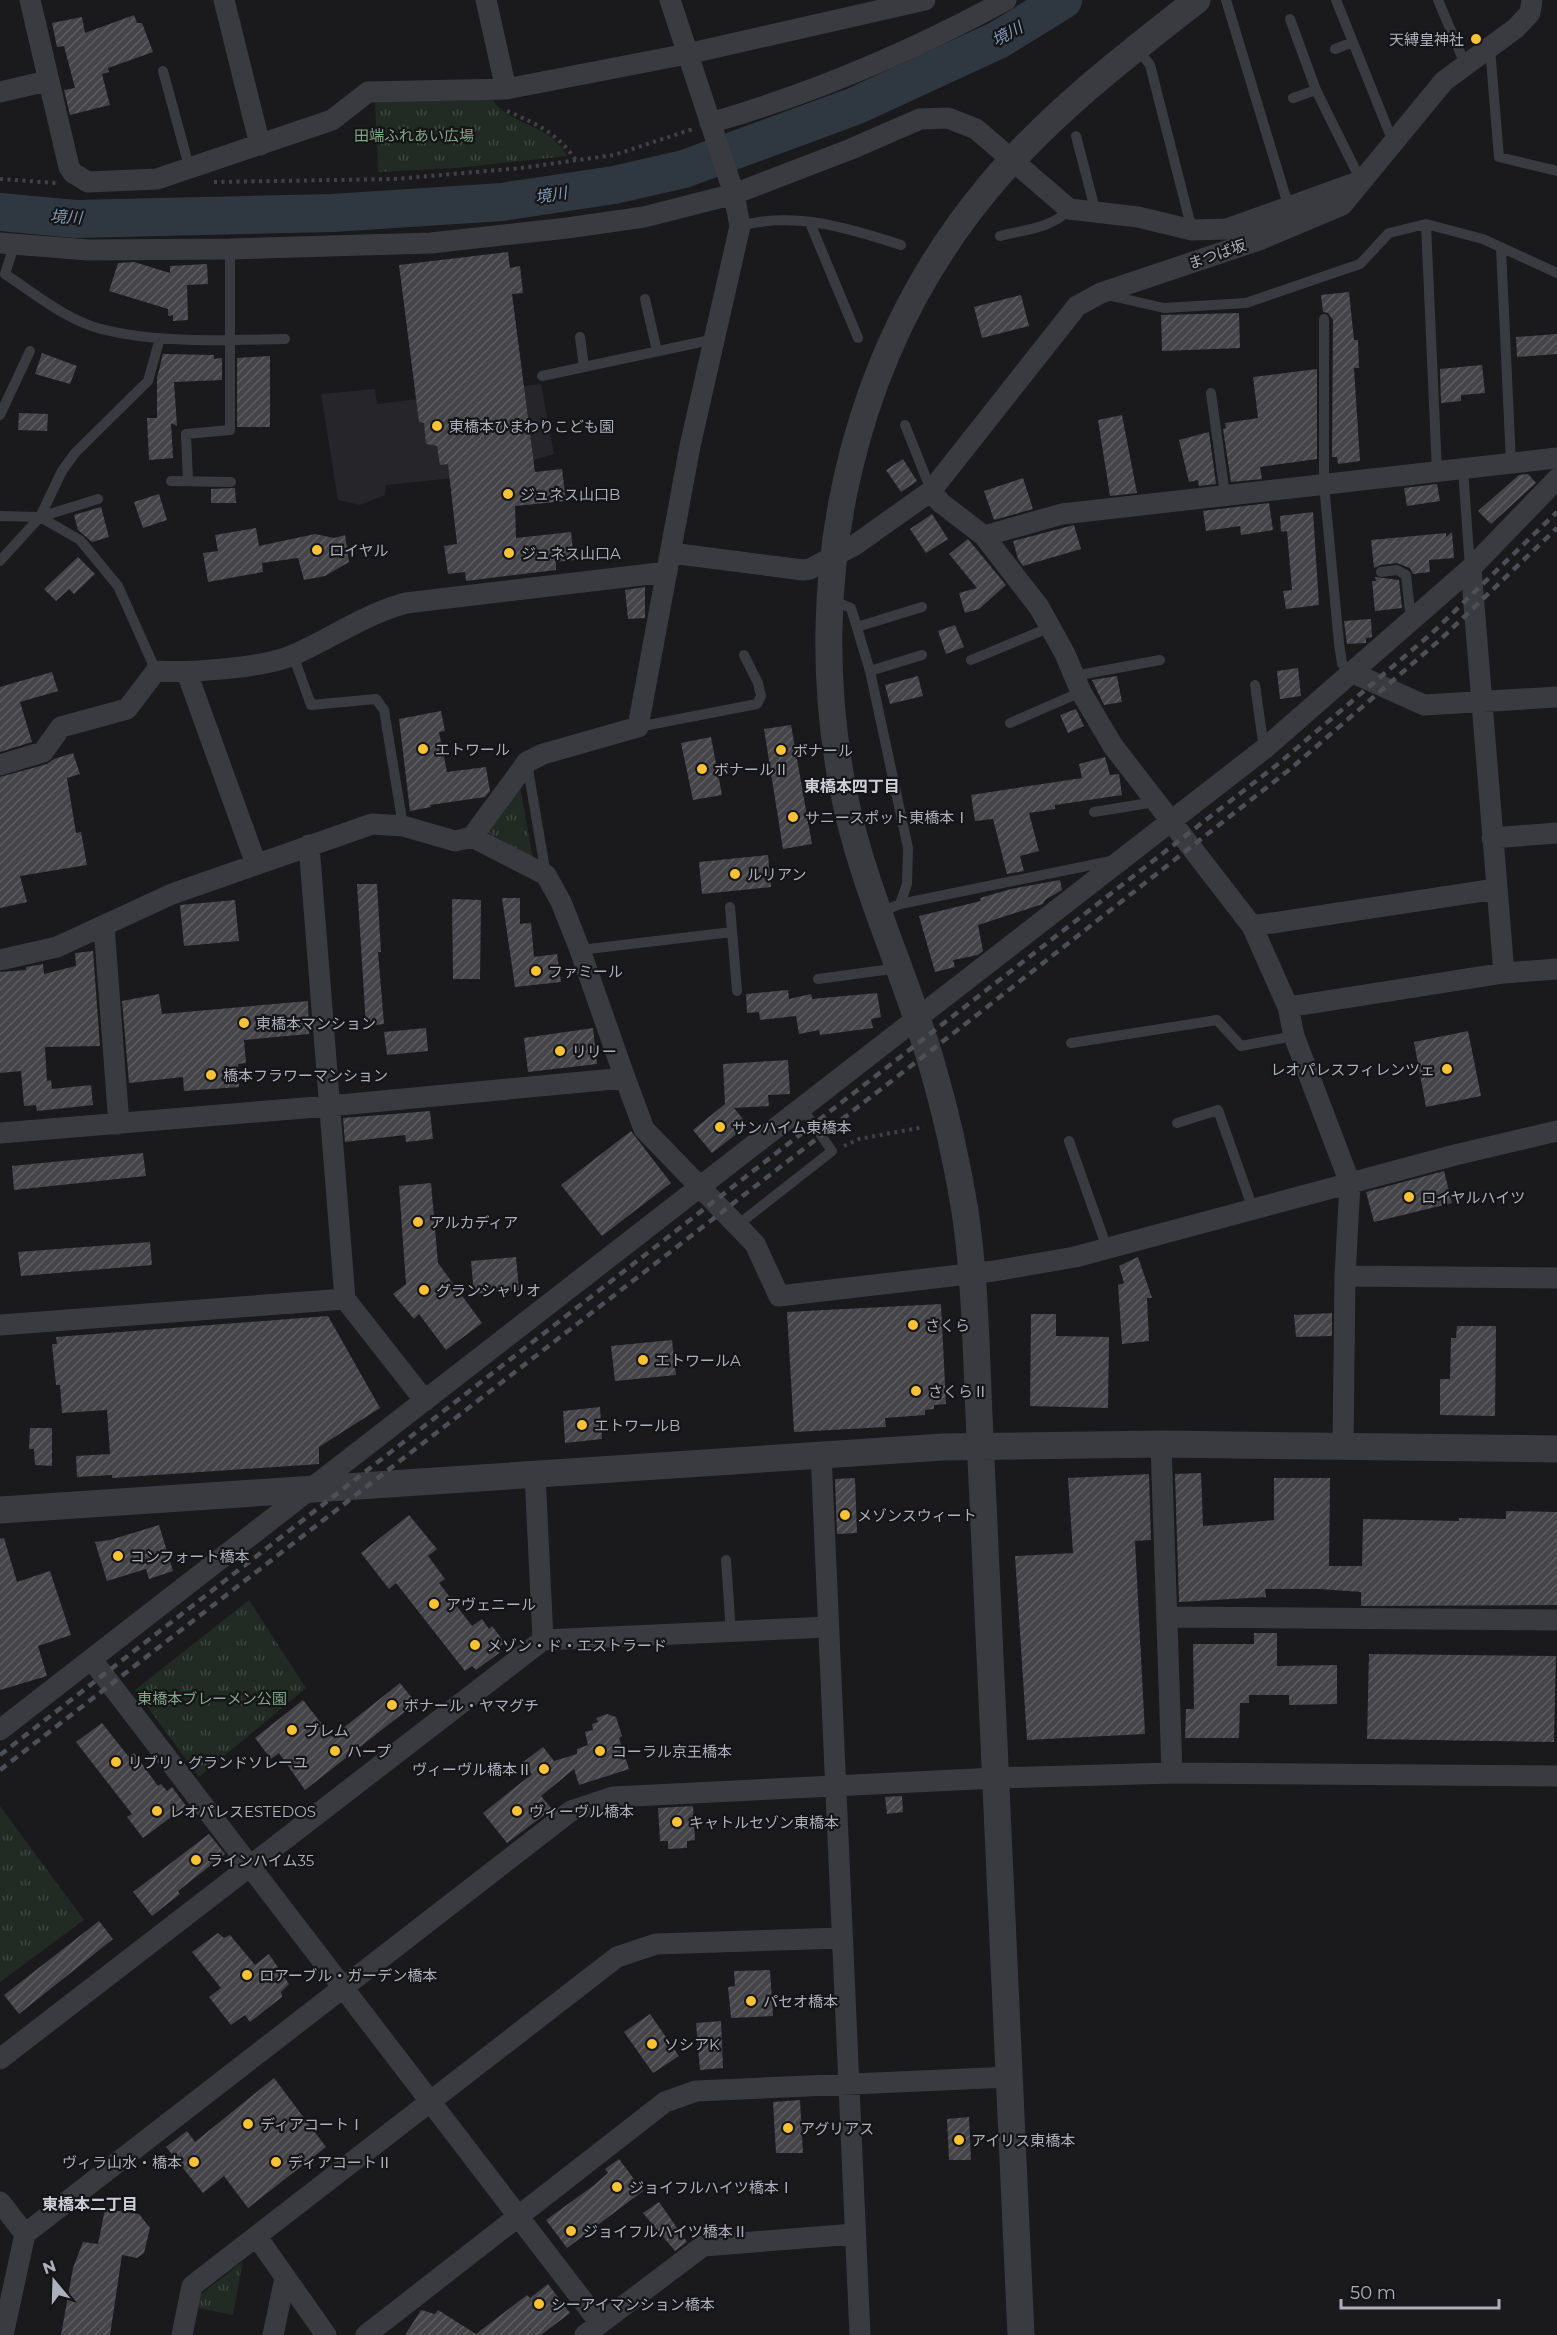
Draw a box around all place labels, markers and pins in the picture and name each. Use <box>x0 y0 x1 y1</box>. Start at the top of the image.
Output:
place label: 天縛皇神社 <box>1389 30 1464 49</box>
marker: 天縛皇神社 <box>1469 32 1483 46</box>
place label: 東橋本ひまわりこども園 <box>449 417 614 436</box>
marker: 東橋本ひまわりこども園 <box>430 419 444 433</box>
place label: ジュネス山口B <box>520 485 620 504</box>
marker: ジュネス山口B <box>501 487 515 501</box>
place label: ロイヤル <box>329 541 389 560</box>
marker: ロイヤル <box>310 543 324 557</box>
place label: ジュネス山口A <box>521 544 621 563</box>
marker: ジュネス山口A <box>502 546 516 560</box>
place label: エトワール <box>435 740 510 759</box>
place label: ボナール <box>793 741 853 760</box>
marker: エトワール <box>416 742 430 756</box>
marker: ボナール <box>774 743 788 757</box>
place label: ボナールⅡ <box>714 760 789 779</box>
marker: ボナールⅡ <box>695 762 709 776</box>
place label: サニースポット東橋本Ⅰ <box>805 808 969 827</box>
marker: サニースポット東橋本Ⅰ <box>786 810 800 824</box>
place label: ルリアン <box>747 865 806 884</box>
marker: ルリアン <box>728 867 742 881</box>
place label: ファミール <box>548 962 623 981</box>
marker: ファミール <box>529 964 543 978</box>
place label: 東橋本マンション <box>256 1014 376 1033</box>
marker: 東橋本マンション <box>237 1016 251 1030</box>
place label: リリー <box>572 1042 617 1061</box>
marker: リリー <box>553 1044 567 1058</box>
place label: レオパレスフィレンツェ <box>1270 1060 1435 1079</box>
marker: レオパレスフィレンツェ <box>1440 1062 1454 1076</box>
place label: 橋本フラワーマンション <box>223 1066 388 1085</box>
marker: 橋本フラワーマンション <box>204 1068 218 1082</box>
place label: サンハイム東橋本 <box>732 1118 851 1137</box>
marker: サンハイム東橋本 <box>713 1120 727 1134</box>
place label: ロイヤルハイツ <box>1421 1188 1525 1207</box>
marker: ロイヤルハイツ <box>1402 1190 1416 1204</box>
place label: アルカディア <box>430 1213 518 1232</box>
marker: アルカディア <box>411 1215 425 1229</box>
place label: グランシャリオ <box>436 1281 541 1300</box>
marker: グランシャリオ <box>417 1283 431 1297</box>
place label: さくら <box>925 1316 970 1335</box>
marker: さくら <box>906 1318 920 1332</box>
place label: エトワールA <box>655 1351 741 1370</box>
marker: エトワールA <box>636 1353 650 1367</box>
place label: さくらⅡ <box>928 1382 988 1401</box>
marker: さくらⅡ <box>909 1384 923 1398</box>
place label: エトワールB <box>594 1416 680 1435</box>
marker: エトワールB <box>575 1418 589 1432</box>
place label: メゾンスウィート <box>857 1506 977 1525</box>
marker: メゾンスウィート <box>838 1508 852 1522</box>
place label: コンフォート橋本 <box>130 1547 250 1566</box>
marker: コンフォート橋本 <box>111 1549 125 1563</box>
place label: アヴェニール <box>446 1595 536 1614</box>
marker: アヴェニール <box>427 1597 441 1611</box>
place label: メゾン・ド・エストラード <box>487 1636 667 1655</box>
marker: メゾン・ド・エストラード <box>468 1638 482 1652</box>
place label: ボナール・ヤマグチ <box>404 1696 539 1715</box>
marker: ボナール・ヤマグチ <box>385 1698 399 1712</box>
place label: ブレム <box>304 1721 349 1740</box>
marker: ブレム <box>285 1723 299 1737</box>
place label: ハープ <box>347 1742 391 1761</box>
place label: コーラル京王橋本 <box>612 1742 732 1761</box>
marker: ハープ <box>328 1744 342 1758</box>
marker: コーラル京王橋本 <box>593 1744 607 1758</box>
place label: リブリ・グランドソレーユ <box>128 1753 308 1772</box>
marker: リブリ・グランドソレーユ <box>109 1755 123 1769</box>
place label: ヴィーヴル橋本Ⅱ <box>412 1760 532 1779</box>
marker: ヴィーヴル橋本Ⅱ <box>537 1762 551 1776</box>
place label: レオパレスESTEDOS <box>169 1802 316 1821</box>
place label: ヴィーヴル橋本 <box>529 1802 634 1821</box>
marker: レオパレスESTEDOS <box>150 1804 164 1818</box>
marker: ヴィーヴル橋本 <box>510 1804 524 1818</box>
place label: キャトルセゾン東橋本 <box>689 1813 839 1832</box>
marker: キャトルセゾン東橋本 <box>670 1815 684 1829</box>
place label: ラインハイム35 <box>208 1851 314 1870</box>
marker: ラインハイム35 <box>189 1853 203 1867</box>
place label: ロアーブル・ガーデン橋本 <box>259 1966 437 1985</box>
marker: ロアーブル・ガーデン橋本 <box>240 1968 254 1982</box>
place label: パセオ橋本 <box>763 1992 838 2011</box>
marker: パセオ橋本 <box>744 1994 758 2008</box>
place label: ソシアK <box>664 2035 720 2054</box>
marker: ソシアK <box>645 2037 659 2051</box>
place label: ディアコートⅠ <box>260 2115 364 2134</box>
marker: ディアコートⅠ <box>241 2117 255 2131</box>
place label: アグリアス <box>800 2119 874 2138</box>
marker: アグリアス <box>781 2121 795 2135</box>
place label: アイリス東橋本 <box>971 2131 1075 2150</box>
marker: アイリス東橋本 <box>952 2133 966 2147</box>
place label: ヴィラ山水・橋本 <box>62 2153 182 2172</box>
place label: ディアコートⅡ <box>288 2153 392 2172</box>
marker: ヴィラ山水・橋本 <box>187 2155 201 2169</box>
marker: ディアコートⅡ <box>269 2155 283 2169</box>
place label: ジョイフルハイツ橋本Ⅰ <box>629 2178 794 2197</box>
marker: ジョイフルハイツ橋本Ⅰ <box>610 2180 624 2194</box>
place label: ジョイフルハイツ橋本Ⅱ <box>583 2222 748 2241</box>
marker: ジョイフルハイツ橋本Ⅱ <box>564 2224 578 2238</box>
place label: シーアイマンション橋本 <box>551 2295 715 2314</box>
marker: シーアイマンション橋本 <box>532 2297 546 2311</box>

